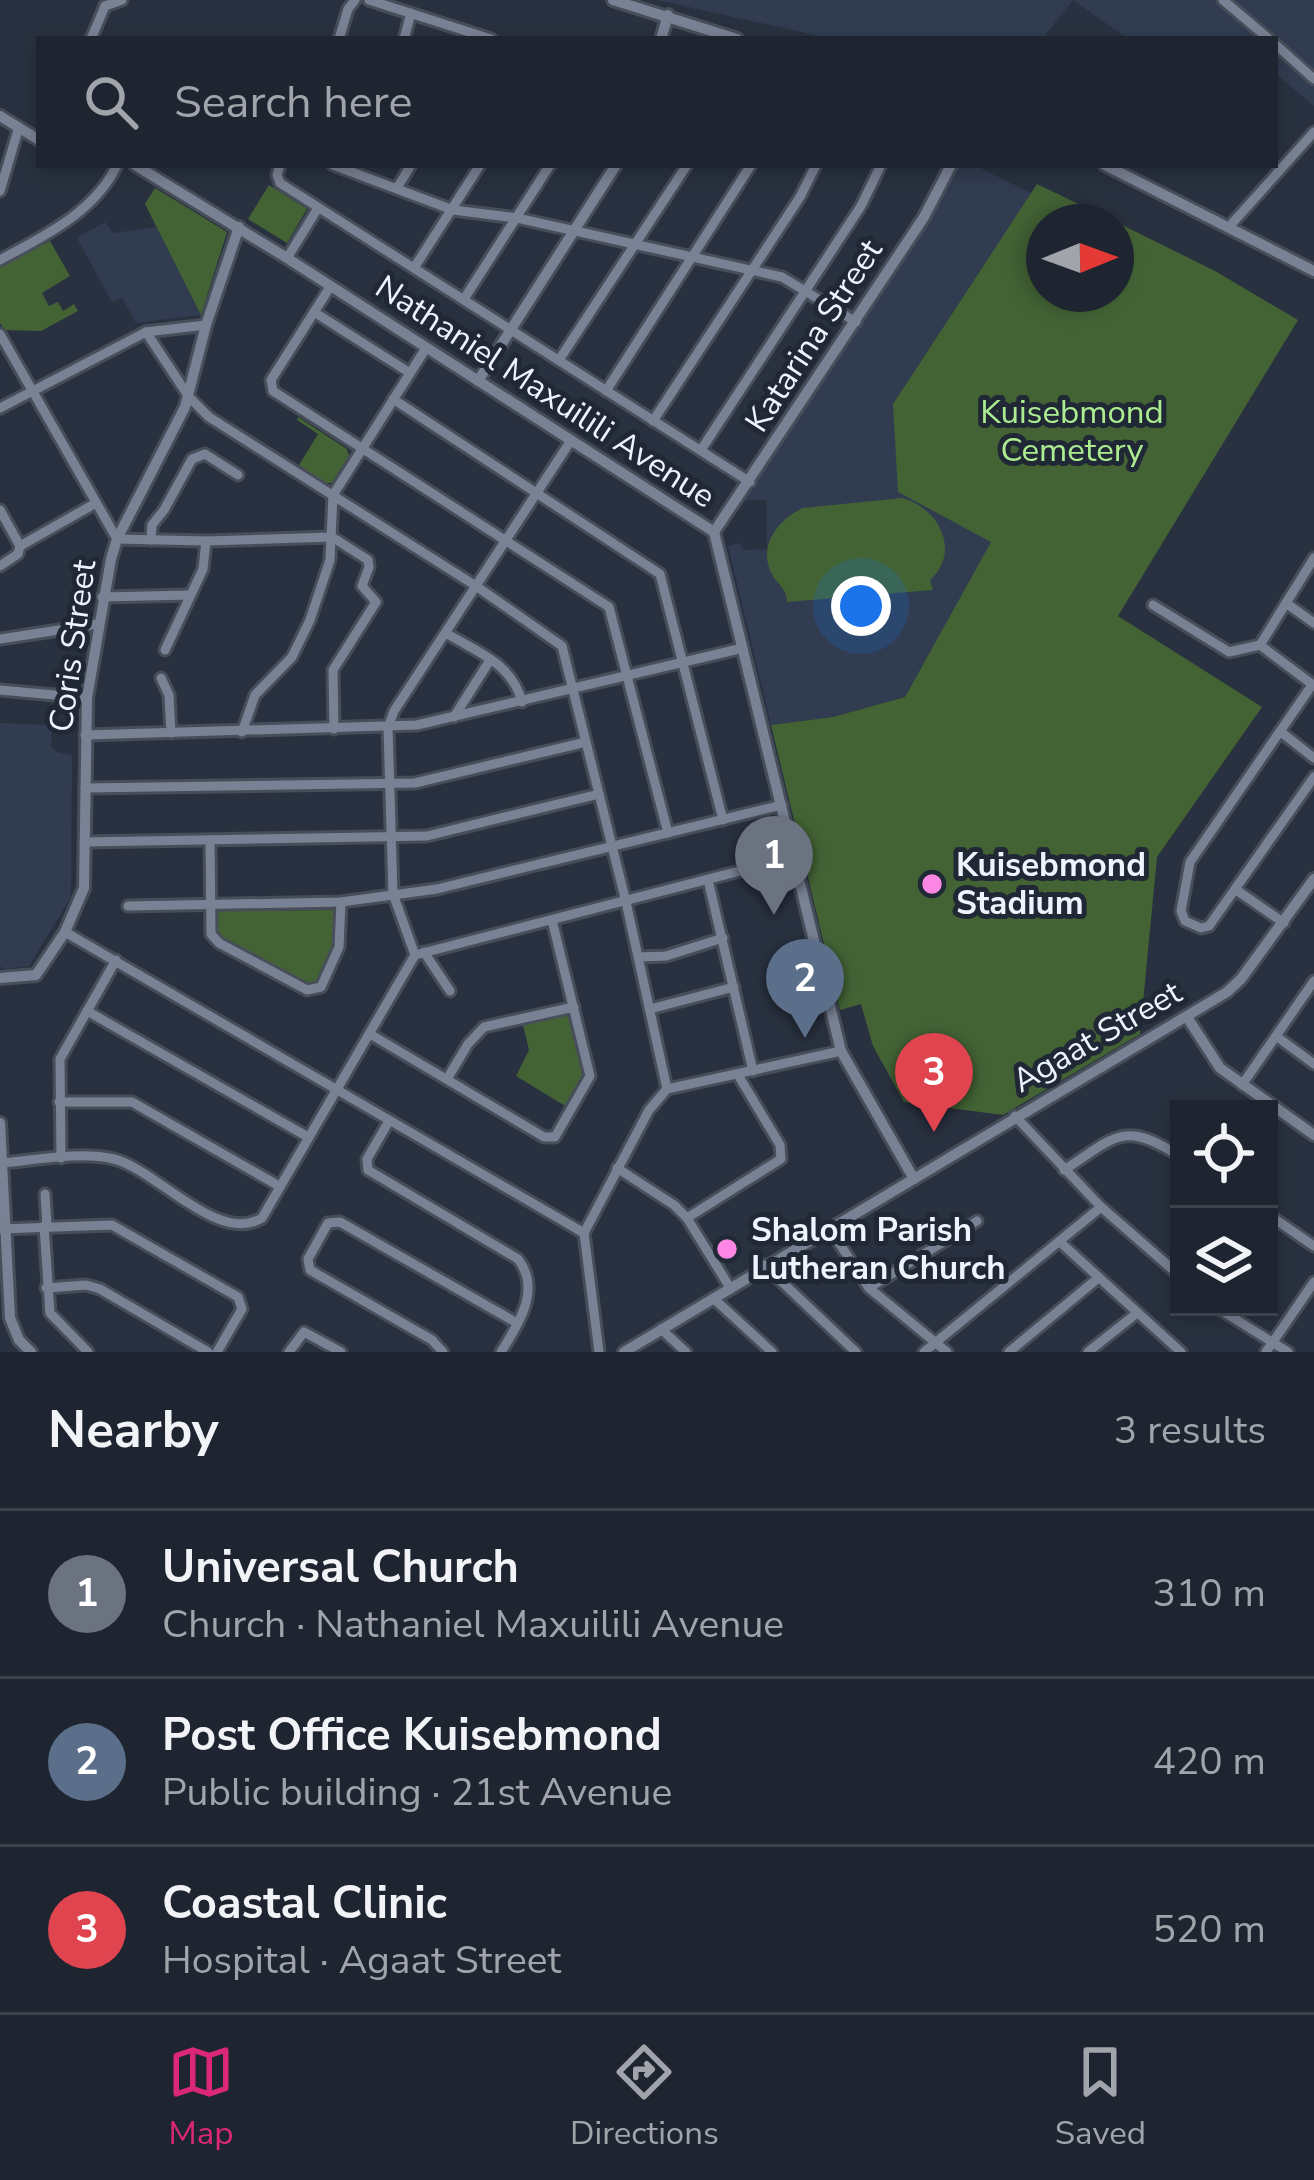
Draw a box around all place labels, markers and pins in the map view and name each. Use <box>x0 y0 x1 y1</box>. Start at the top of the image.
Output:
pin: 1 <box>735 816 813 915</box>
place label: Kuisebmond Stadium <box>956 843 1146 926</box>
marker: Kuisebmond Stadium <box>919 871 945 897</box>
pin: 2 <box>766 939 844 1038</box>
pin: 3 <box>895 1033 973 1132</box>
place label: Shalom Parish Lutheran Church <box>751 1208 1006 1291</box>
marker: Shalom Parish Lutheran Church <box>714 1236 740 1262</box>

